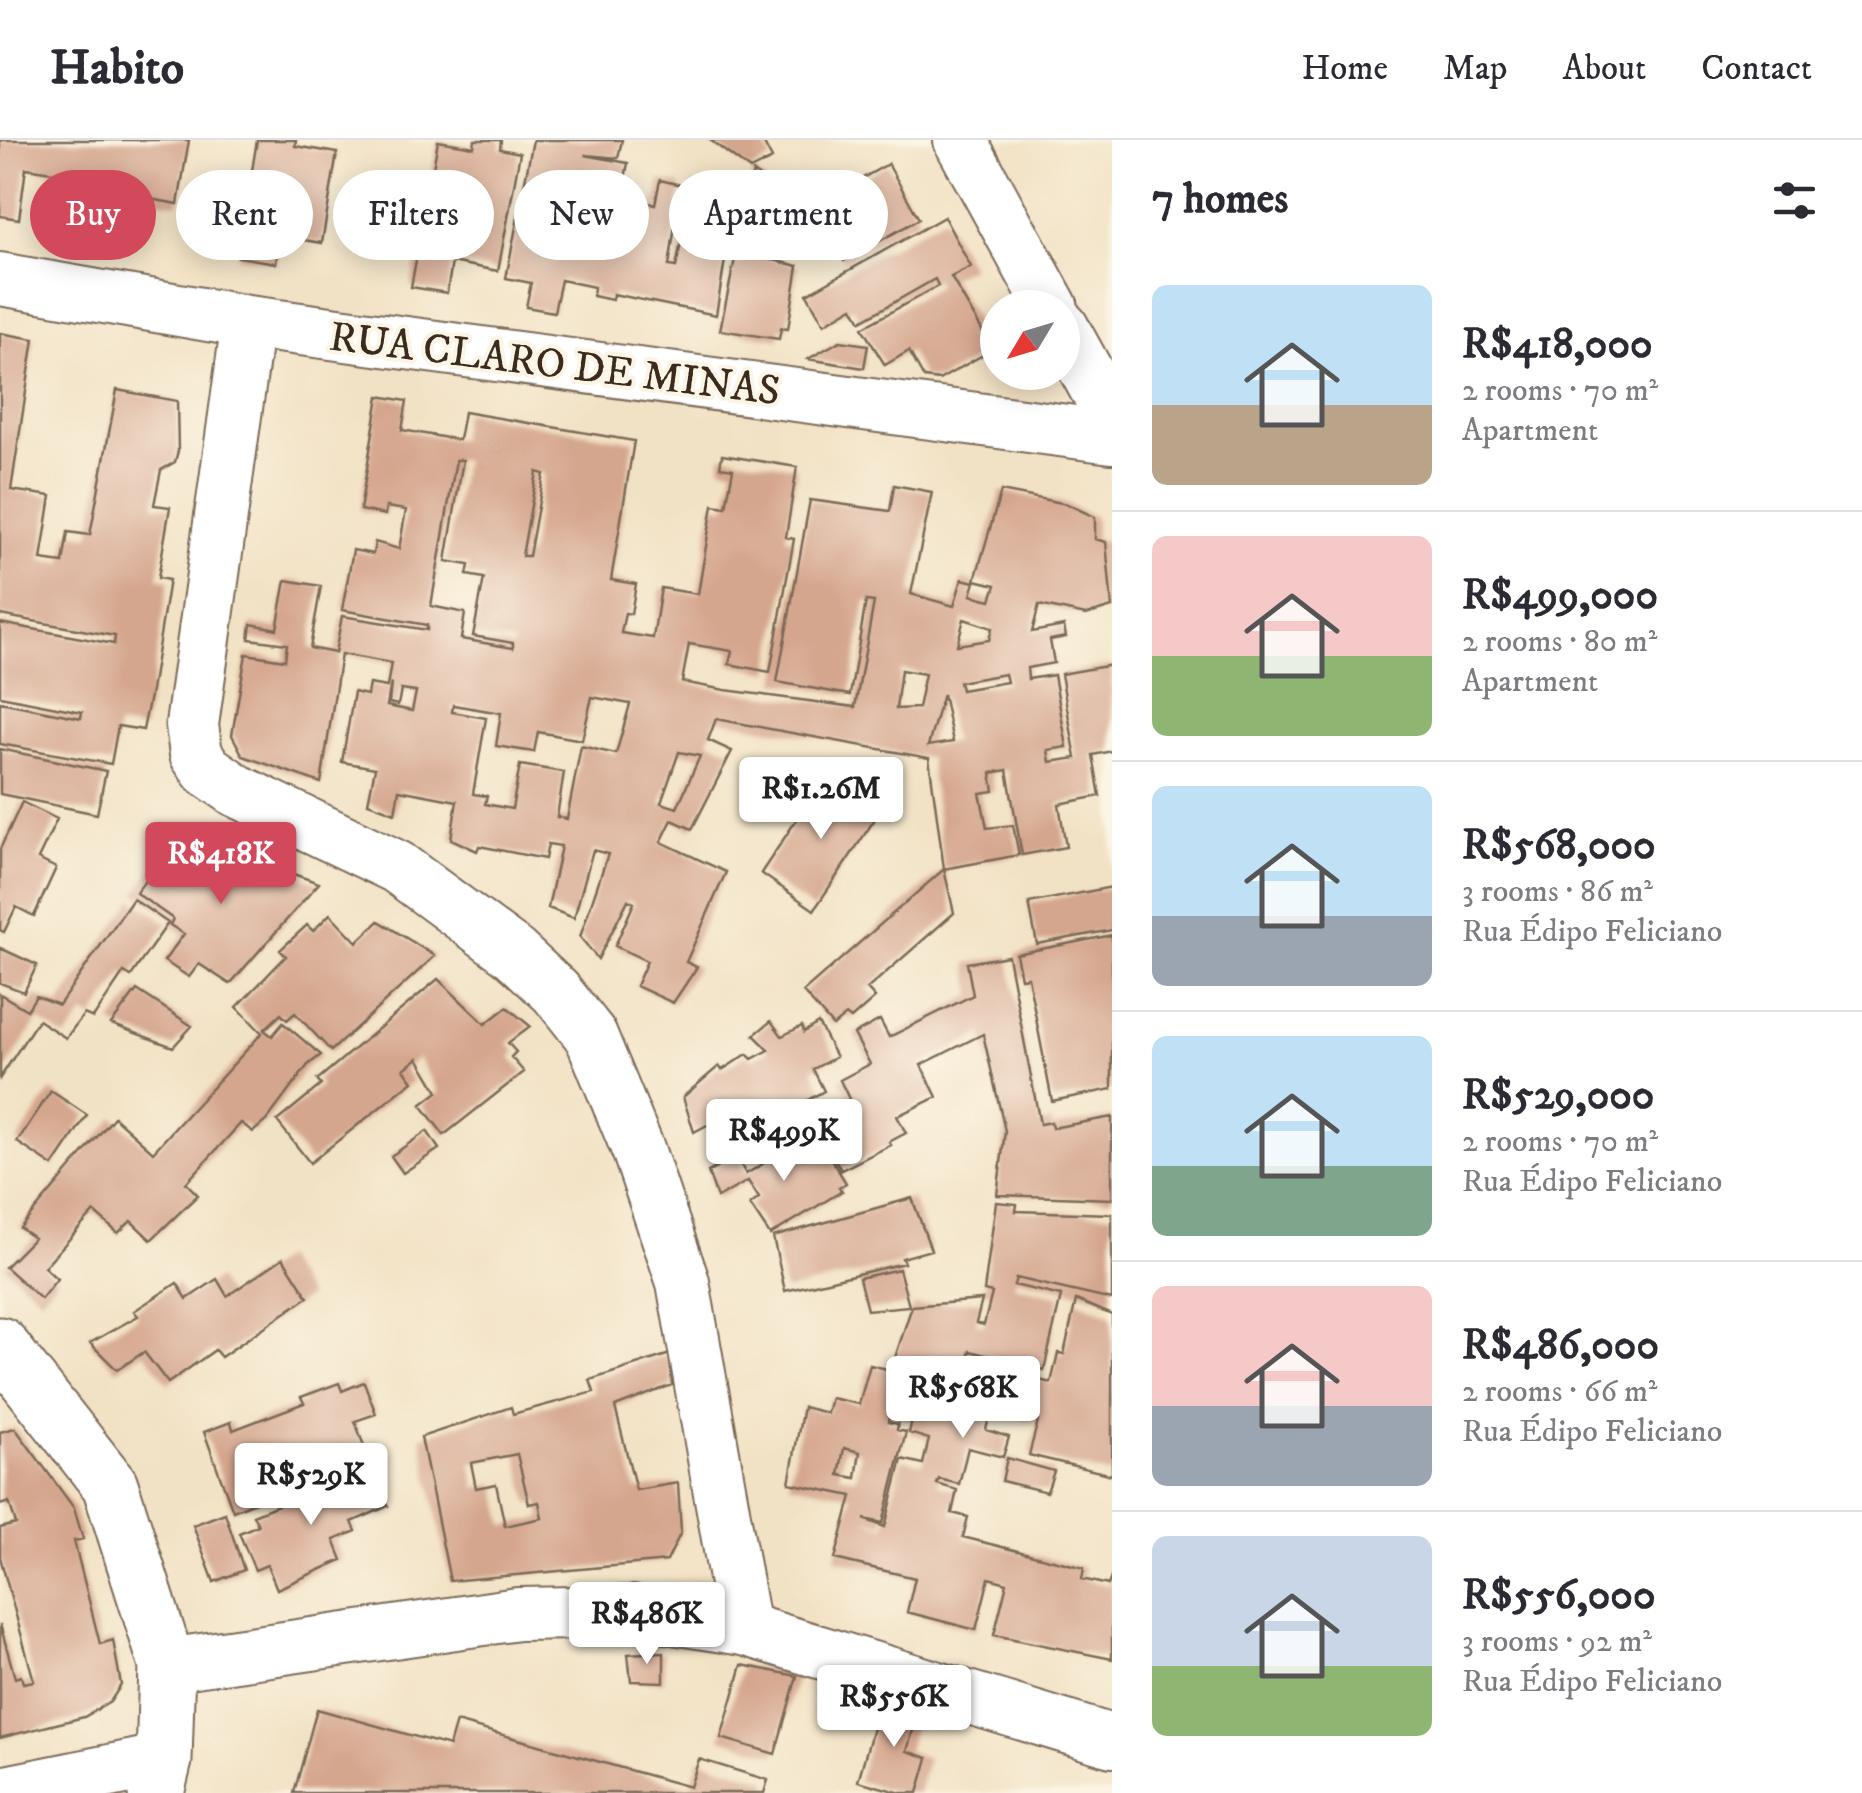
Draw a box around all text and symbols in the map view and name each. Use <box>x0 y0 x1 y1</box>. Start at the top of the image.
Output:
text: Habito <box>50 39 184 99</box>
text: Home <box>1301 47 1388 91</box>
text: Map <box>1443 47 1507 91</box>
text: About <box>1562 47 1646 91</box>
text: Contact <box>1701 47 1812 91</box>
chip: Buy <box>30 170 156 260</box>
chip: Rent <box>176 170 313 260</box>
chip: Filters <box>333 170 494 260</box>
chip: New <box>514 170 649 260</box>
chip: Apartment <box>669 170 888 260</box>
icon: filters <box>1767 173 1822 228</box>
text: 7 homes <box>1152 174 1288 226</box>
north arrow <box>980 290 1080 390</box>
map controls <box>980 290 1080 390</box>
street label: RUA CLARO DE MINAS <box>326 312 783 418</box>
text: R$418,000 <box>1462 319 1653 371</box>
icon: home <box>1232 325 1352 445</box>
text: 2 rooms · 70 m² <box>1462 371 1658 411</box>
text: Apartment <box>1462 411 1598 451</box>
text: R$499,000 <box>1462 570 1658 622</box>
icon: home <box>1232 576 1352 696</box>
text: 2 rooms · 80 m² <box>1462 622 1657 662</box>
text: Apartment <box>1462 662 1598 702</box>
pin: R$1.26M <box>729 757 913 842</box>
text: R$1.26M <box>761 769 881 809</box>
text: R$568,000 <box>1462 820 1656 872</box>
pin: R$418K <box>140 822 302 907</box>
icon: home <box>1232 826 1352 946</box>
text: R$418K <box>167 834 275 874</box>
text: 3 rooms · 86 m² <box>1462 872 1653 912</box>
text: Rua Édipo Feliciano <box>1462 912 1722 952</box>
text: R$529,000 <box>1462 1070 1654 1122</box>
icon: home <box>1232 1076 1352 1196</box>
pin: R$499K <box>703 1099 865 1184</box>
text: R$499K <box>728 1111 840 1151</box>
text: 2 rooms · 70 m² <box>1462 1122 1658 1162</box>
text: Rua Édipo Feliciano <box>1462 1162 1722 1202</box>
text: R$486,000 <box>1462 1320 1659 1372</box>
icon: home <box>1232 1326 1352 1446</box>
pin: R$568K <box>882 1356 1044 1441</box>
text: R$568K <box>908 1368 1018 1408</box>
text: 2 rooms · 66 m² <box>1462 1372 1657 1412</box>
text: Rua Édipo Feliciano <box>1462 1412 1722 1452</box>
pin: R$529K <box>230 1443 392 1528</box>
text: R$529K <box>257 1455 365 1495</box>
text: R$556,000 <box>1462 1570 1656 1622</box>
icon: home <box>1232 1576 1352 1696</box>
pin: R$486K <box>566 1582 728 1667</box>
text: R$486K <box>591 1594 703 1634</box>
text: 3 rooms · 92 m² <box>1462 1622 1652 1662</box>
text: Rua Édipo Feliciano <box>1462 1662 1722 1702</box>
pin: R$556K <box>813 1665 975 1750</box>
text: R$556K <box>839 1677 949 1717</box>

